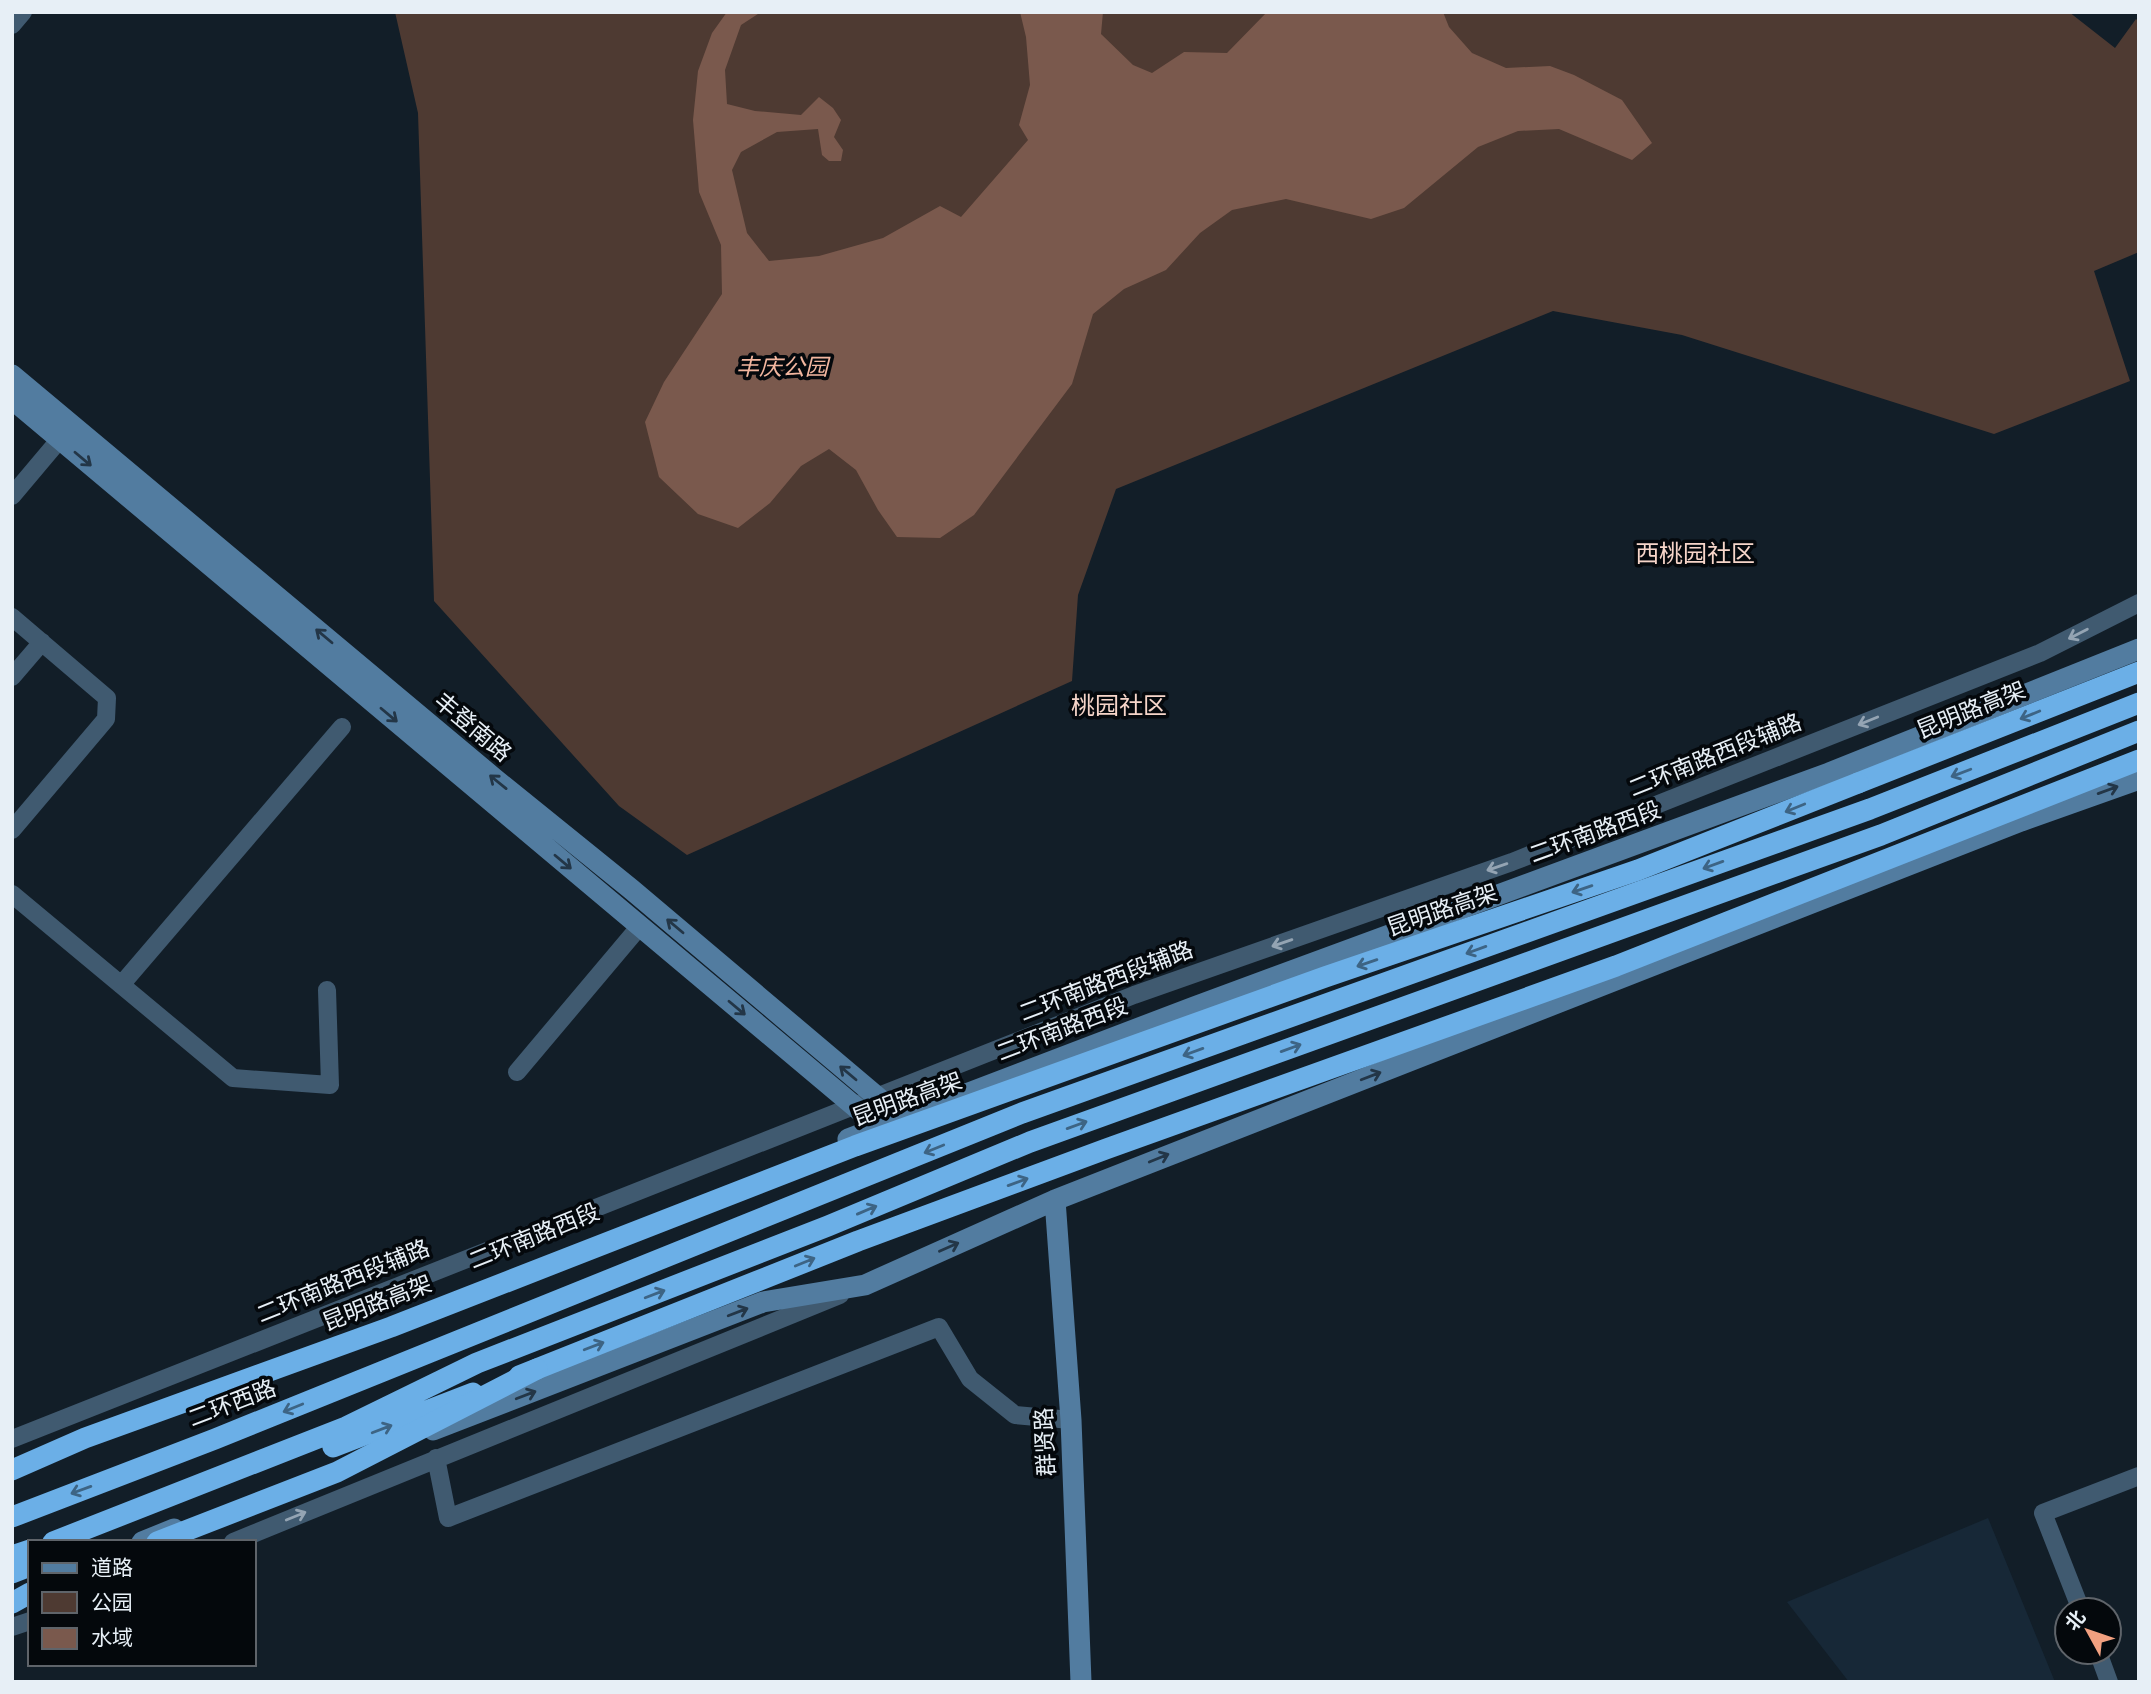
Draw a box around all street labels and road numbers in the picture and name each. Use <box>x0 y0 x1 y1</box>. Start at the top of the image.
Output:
street label: 昆明路高架 <box>1912 675 2030 745</box>
street label: 丰登南路 <box>429 687 517 767</box>
street label: 二环南路西段辅路 <box>1624 708 1806 802</box>
street label: 二环南路西段 <box>1525 795 1665 869</box>
street label: 昆明路高架 <box>1383 878 1501 942</box>
street label: 二环南路西段辅路 <box>1015 935 1197 1027</box>
street label: 二环南路西段 <box>993 991 1131 1067</box>
street label: 昆明路高架 <box>848 1066 966 1132</box>
street label: 二环南路西段 <box>465 1197 603 1275</box>
street label: 二环南路西段辅路 <box>252 1234 434 1328</box>
street label: 昆明路高架 <box>318 1269 436 1337</box>
street label: 二环西路 <box>184 1373 280 1433</box>
street label: 群贤路 <box>1029 1407 1061 1477</box>

